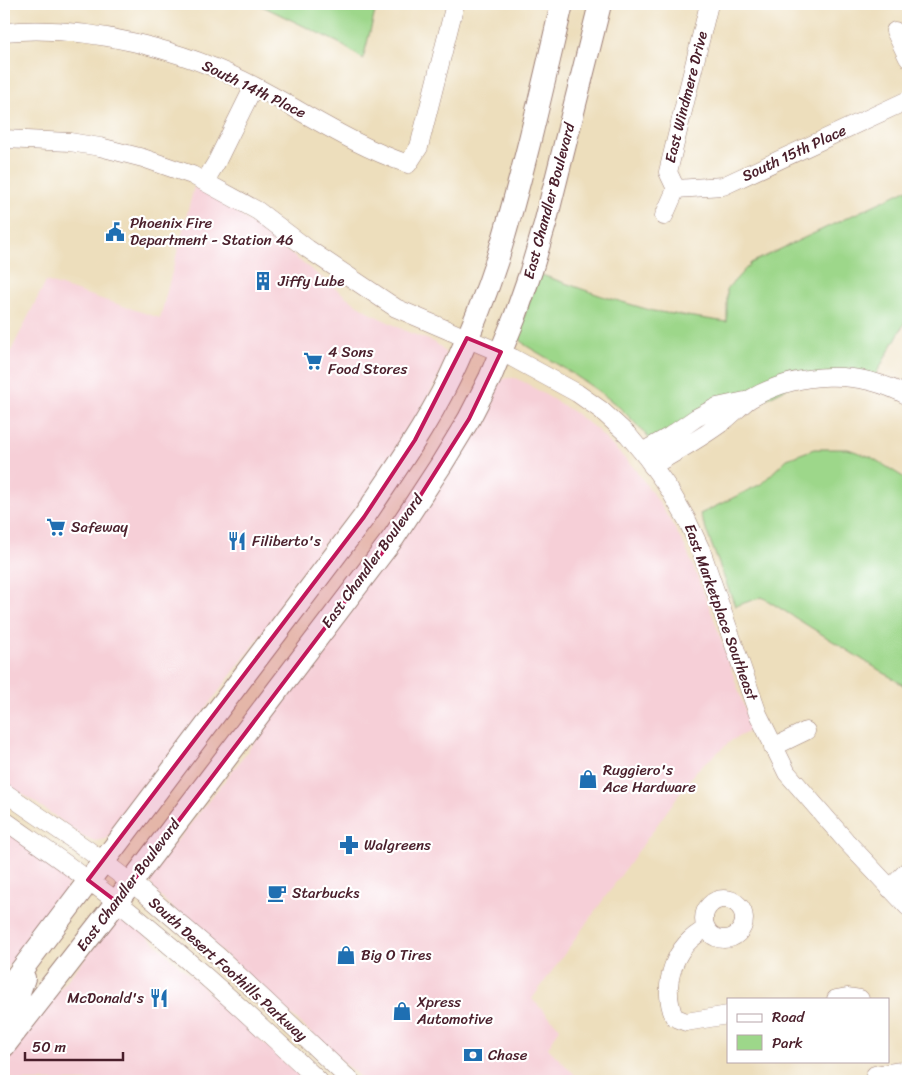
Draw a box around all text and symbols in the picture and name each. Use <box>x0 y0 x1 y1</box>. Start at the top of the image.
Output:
street label: East Windmere Drive <box>657 28 715 166</box>
street label: South 14th Place <box>197 53 311 126</box>
street label: South 15th Place <box>737 117 851 189</box>
street label: East Chandler Boulevard <box>516 119 583 282</box>
place label: Phoenix Fire Department - Station 46 <box>130 210 294 253</box>
public building icon: Phoenix Fire Department - Station 46 <box>104 221 126 243</box>
place label: Jiffy Lube <box>277 268 344 294</box>
building icon: Jiffy Lube <box>252 270 274 292</box>
place label: 4 Sons Food Stores <box>328 339 407 382</box>
supermarket icon: 4 Sons Food Stores <box>302 350 324 372</box>
street label: East Chandler Boulevard <box>314 487 430 634</box>
place label: Safeway <box>71 514 128 540</box>
supermarket icon: Safeway <box>45 516 67 538</box>
street label: East Marketplace Southeast <box>677 520 765 705</box>
place label: Filiberto's <box>252 528 321 554</box>
restaurant icon: Filiberto's <box>226 530 248 552</box>
place label: Ruggiero's Ace Hardware <box>602 757 696 800</box>
shop icon: Ruggiero's Ace Hardware <box>577 768 599 790</box>
street label: East Chandler Boulevard <box>69 812 187 957</box>
place label: Walgreens <box>364 832 431 858</box>
pharmacy icon: Walgreens <box>338 834 360 856</box>
place label: Starbucks <box>292 880 360 906</box>
cafe icon: Starbucks <box>266 882 288 904</box>
street label: South Desert Foothills Parkway <box>142 890 314 1048</box>
place label: Big O Tires <box>361 942 432 968</box>
shop icon: Big O Tires <box>335 944 357 966</box>
place label: McDonald's <box>67 985 144 1011</box>
restaurant icon: McDonald's <box>148 987 170 1009</box>
place label: Xpress Automotive <box>416 989 493 1032</box>
legend <box>727 998 890 1062</box>
shop icon: Xpress Automotive <box>391 1000 413 1022</box>
text: Road <box>772 1004 805 1030</box>
scale bar <box>25 1030 122 1062</box>
text: Park <box>772 1030 803 1056</box>
text: 50 m <box>32 1034 67 1060</box>
place label: Chase <box>488 1042 528 1068</box>
bank icon: Chase <box>462 1044 484 1066</box>

